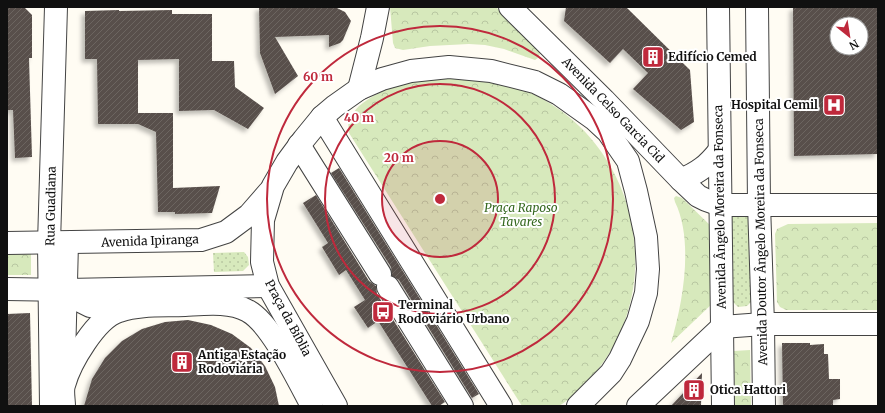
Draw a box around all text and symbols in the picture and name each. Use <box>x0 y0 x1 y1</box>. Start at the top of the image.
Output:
north arrow <box>829 16 869 56</box>
text: N <box>846 36 861 53</box>
building icon: Edifício Cemed <box>640 44 666 70</box>
place label: Edifício Cemed <box>668 49 757 64</box>
street label: Avenida Celso Garcia Cid <box>558 53 668 165</box>
text: 60 m <box>303 69 333 84</box>
hospital icon: Hospital Cemil <box>821 92 847 118</box>
place label: Hospital Cemil <box>731 97 818 112</box>
street label: Avenida Ângelo Moreira da Fonseca <box>710 104 729 310</box>
text: 40 m <box>344 110 374 125</box>
street label: Avenida Doutor Ângelo Moreira da Fonseca <box>751 118 770 367</box>
text: 20 m <box>384 150 414 165</box>
street label: Rua Guadiana <box>42 165 59 246</box>
centre of rings <box>433 192 447 206</box>
park label: Praça Raposo Tavares <box>484 200 558 229</box>
street label: Avenida Ipiranga <box>100 231 200 250</box>
street label: Praça da Bíblia <box>262 277 315 359</box>
place label: Terminal Rodoviário Urbano <box>398 297 509 326</box>
bus stop icon: Terminal Rodoviário Urbano <box>370 299 396 325</box>
place label: Antiga Estação Rodoviária <box>197 347 286 376</box>
building icon: Antiga Estação Rodoviária <box>169 349 195 375</box>
building icon: Otica Hattori <box>681 377 707 403</box>
place label: Otica Hattori <box>710 382 786 397</box>

